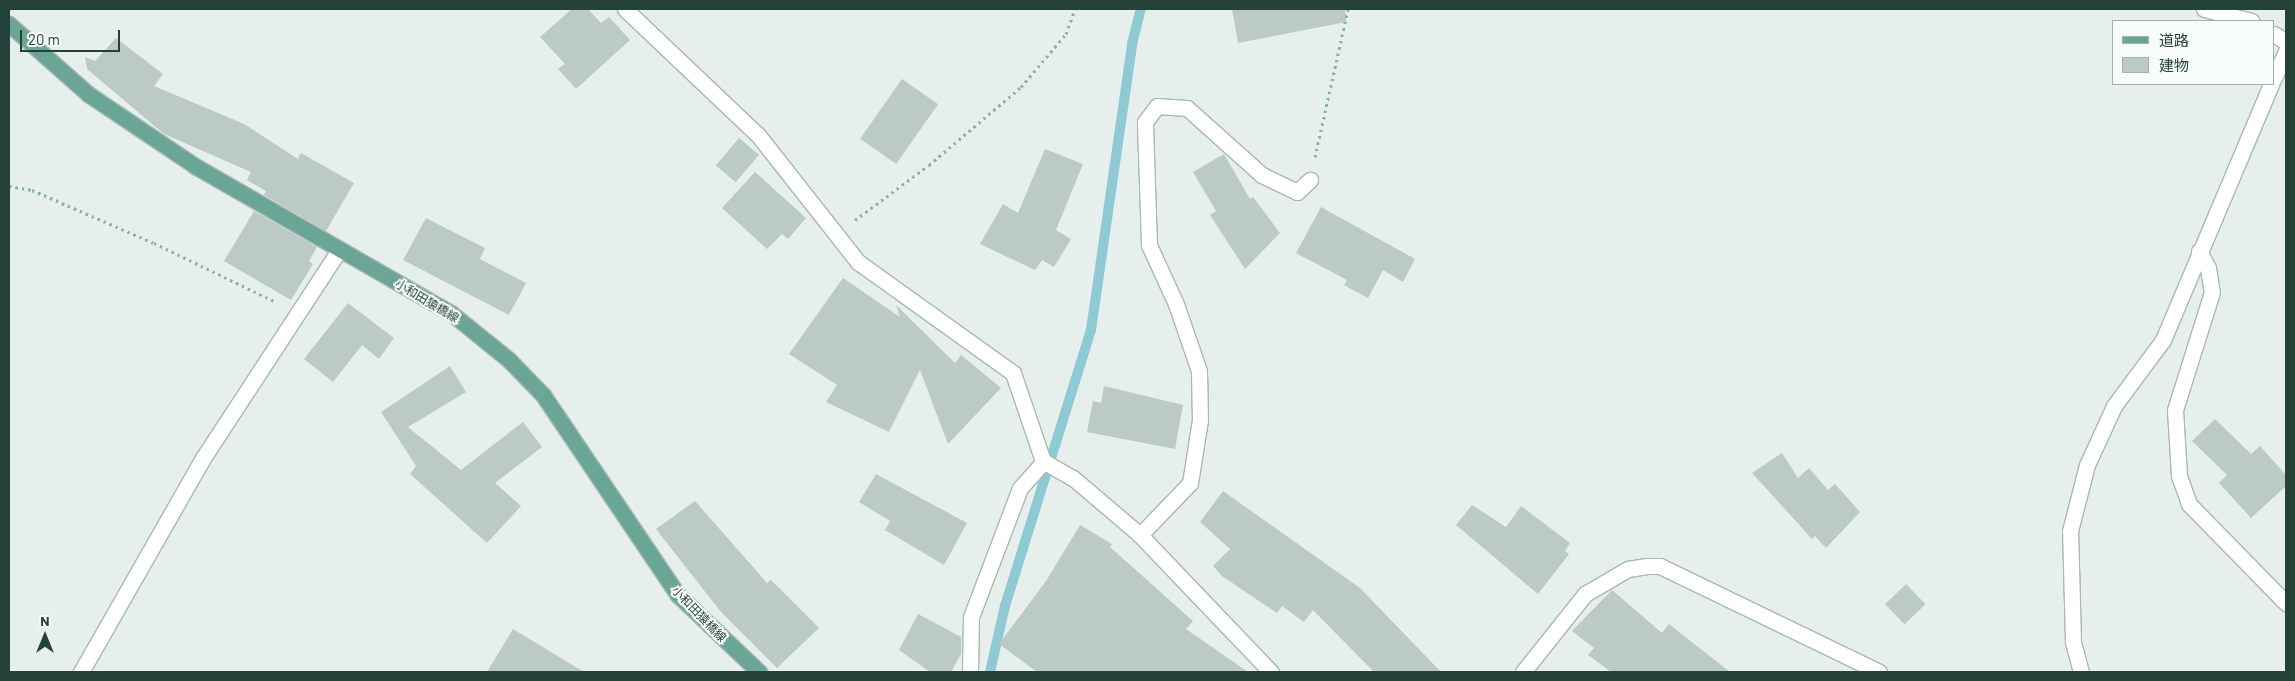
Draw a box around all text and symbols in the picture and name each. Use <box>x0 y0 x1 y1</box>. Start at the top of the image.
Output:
scale bar <box>22 20 122 52</box>
legend <box>2112 20 2275 85</box>
text: 20 m <box>28 30 60 48</box>
text: 道路 <box>2159 31 2189 49</box>
text: 建物 <box>2159 56 2189 74</box>
street label: 小和田猿橋線 <box>392 276 462 326</box>
street label: 小和田猿橋線 <box>669 583 729 645</box>
north arrow <box>20 611 70 661</box>
text: N <box>40 612 50 629</box>

